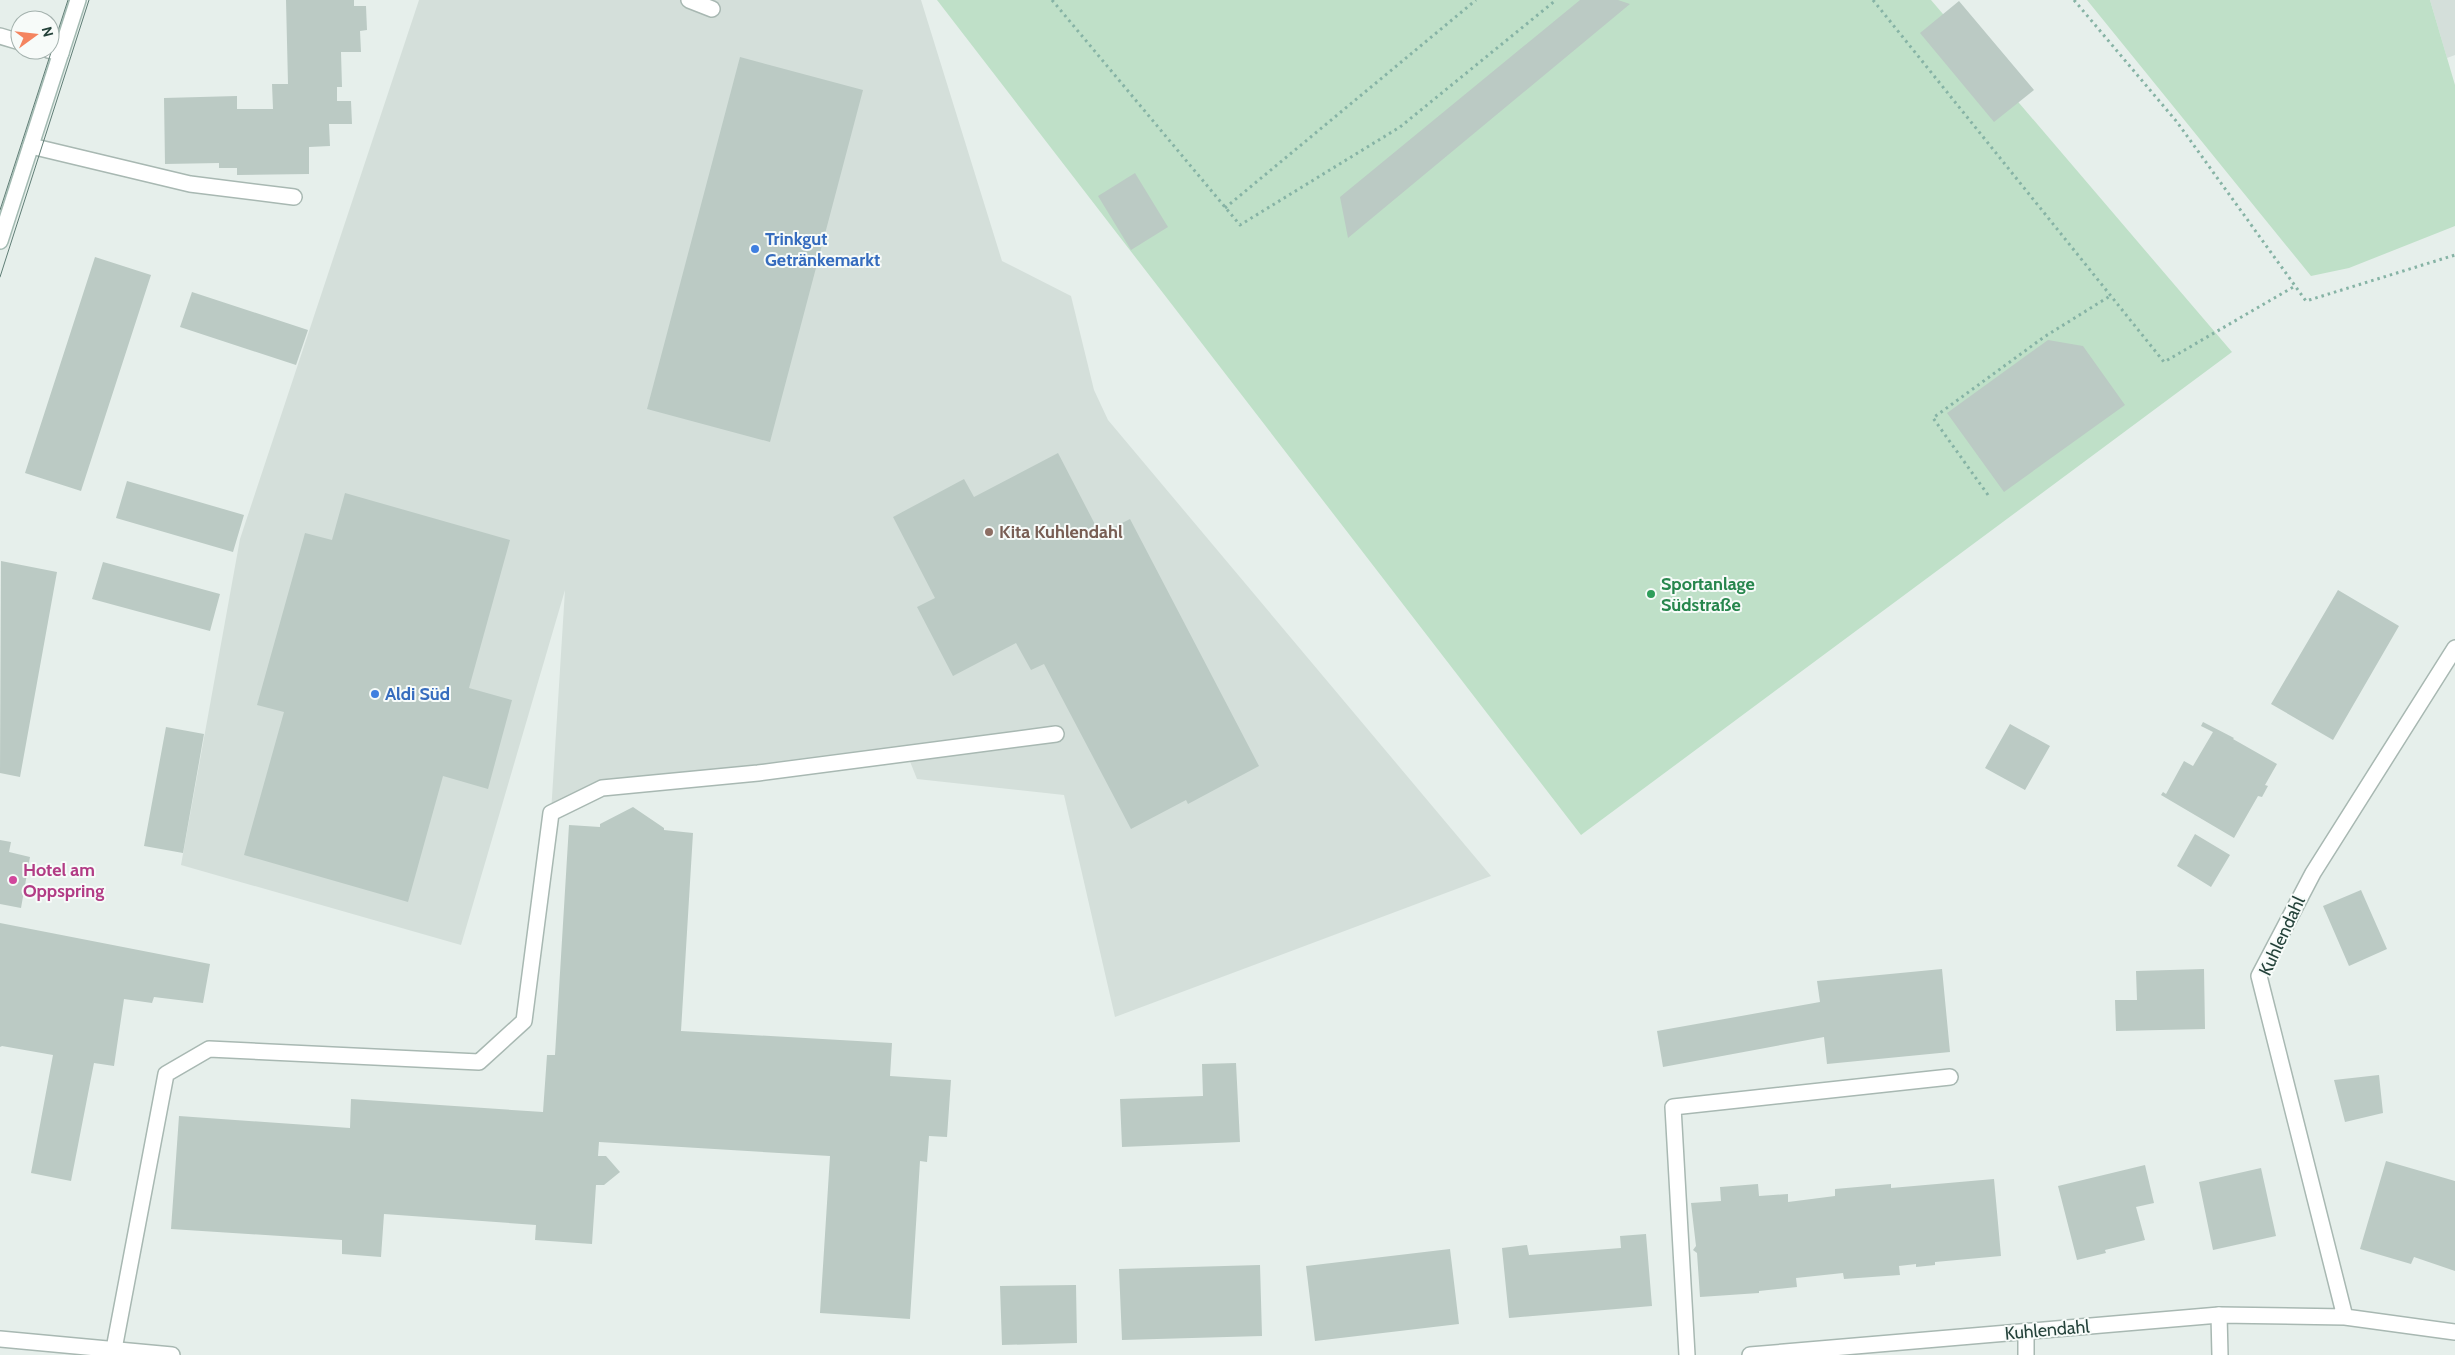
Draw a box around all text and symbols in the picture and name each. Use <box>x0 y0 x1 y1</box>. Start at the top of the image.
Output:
north arrow <box>10 10 60 60</box>
text: N <box>38 25 58 39</box>
place label: Trinkgut Getränkemarkt <box>765 228 880 271</box>
marker: Trinkgut Getränkemarkt <box>749 243 761 255</box>
place label: Kita Kuhlendahl <box>999 521 1123 543</box>
marker: Kita Kuhlendahl <box>983 526 995 538</box>
place label: Sportanlage Südstraße <box>1661 573 1755 616</box>
marker: Sportanlage Südstraße <box>1645 588 1657 600</box>
place label: Aldi Süd <box>385 683 450 705</box>
marker: Aldi Süd <box>369 688 381 700</box>
place label: Hotel am Oppspring <box>23 859 104 902</box>
marker: Hotel am Oppspring <box>7 874 19 886</box>
street label: Kuhlendahl <box>2254 892 2310 979</box>
street label: Kuhlendahl <box>2004 1315 2091 1345</box>

